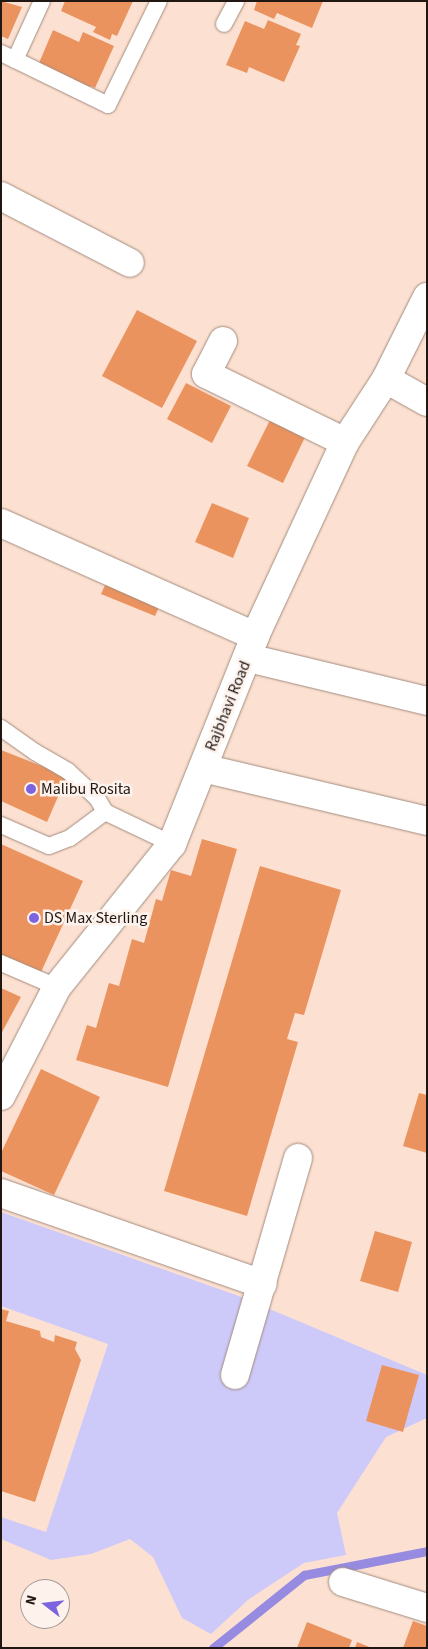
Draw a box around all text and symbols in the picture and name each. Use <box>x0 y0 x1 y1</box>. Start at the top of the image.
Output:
street label: Rajbhavi Road <box>201 658 255 754</box>
place label: Malibu Rosita <box>41 779 131 799</box>
marker: Malibu Rosita <box>25 783 37 795</box>
place label: DS Max Sterling <box>44 908 147 928</box>
marker: DS Max Sterling <box>28 912 40 924</box>
north arrow <box>20 1579 70 1629</box>
text: N <box>21 1593 42 1607</box>

